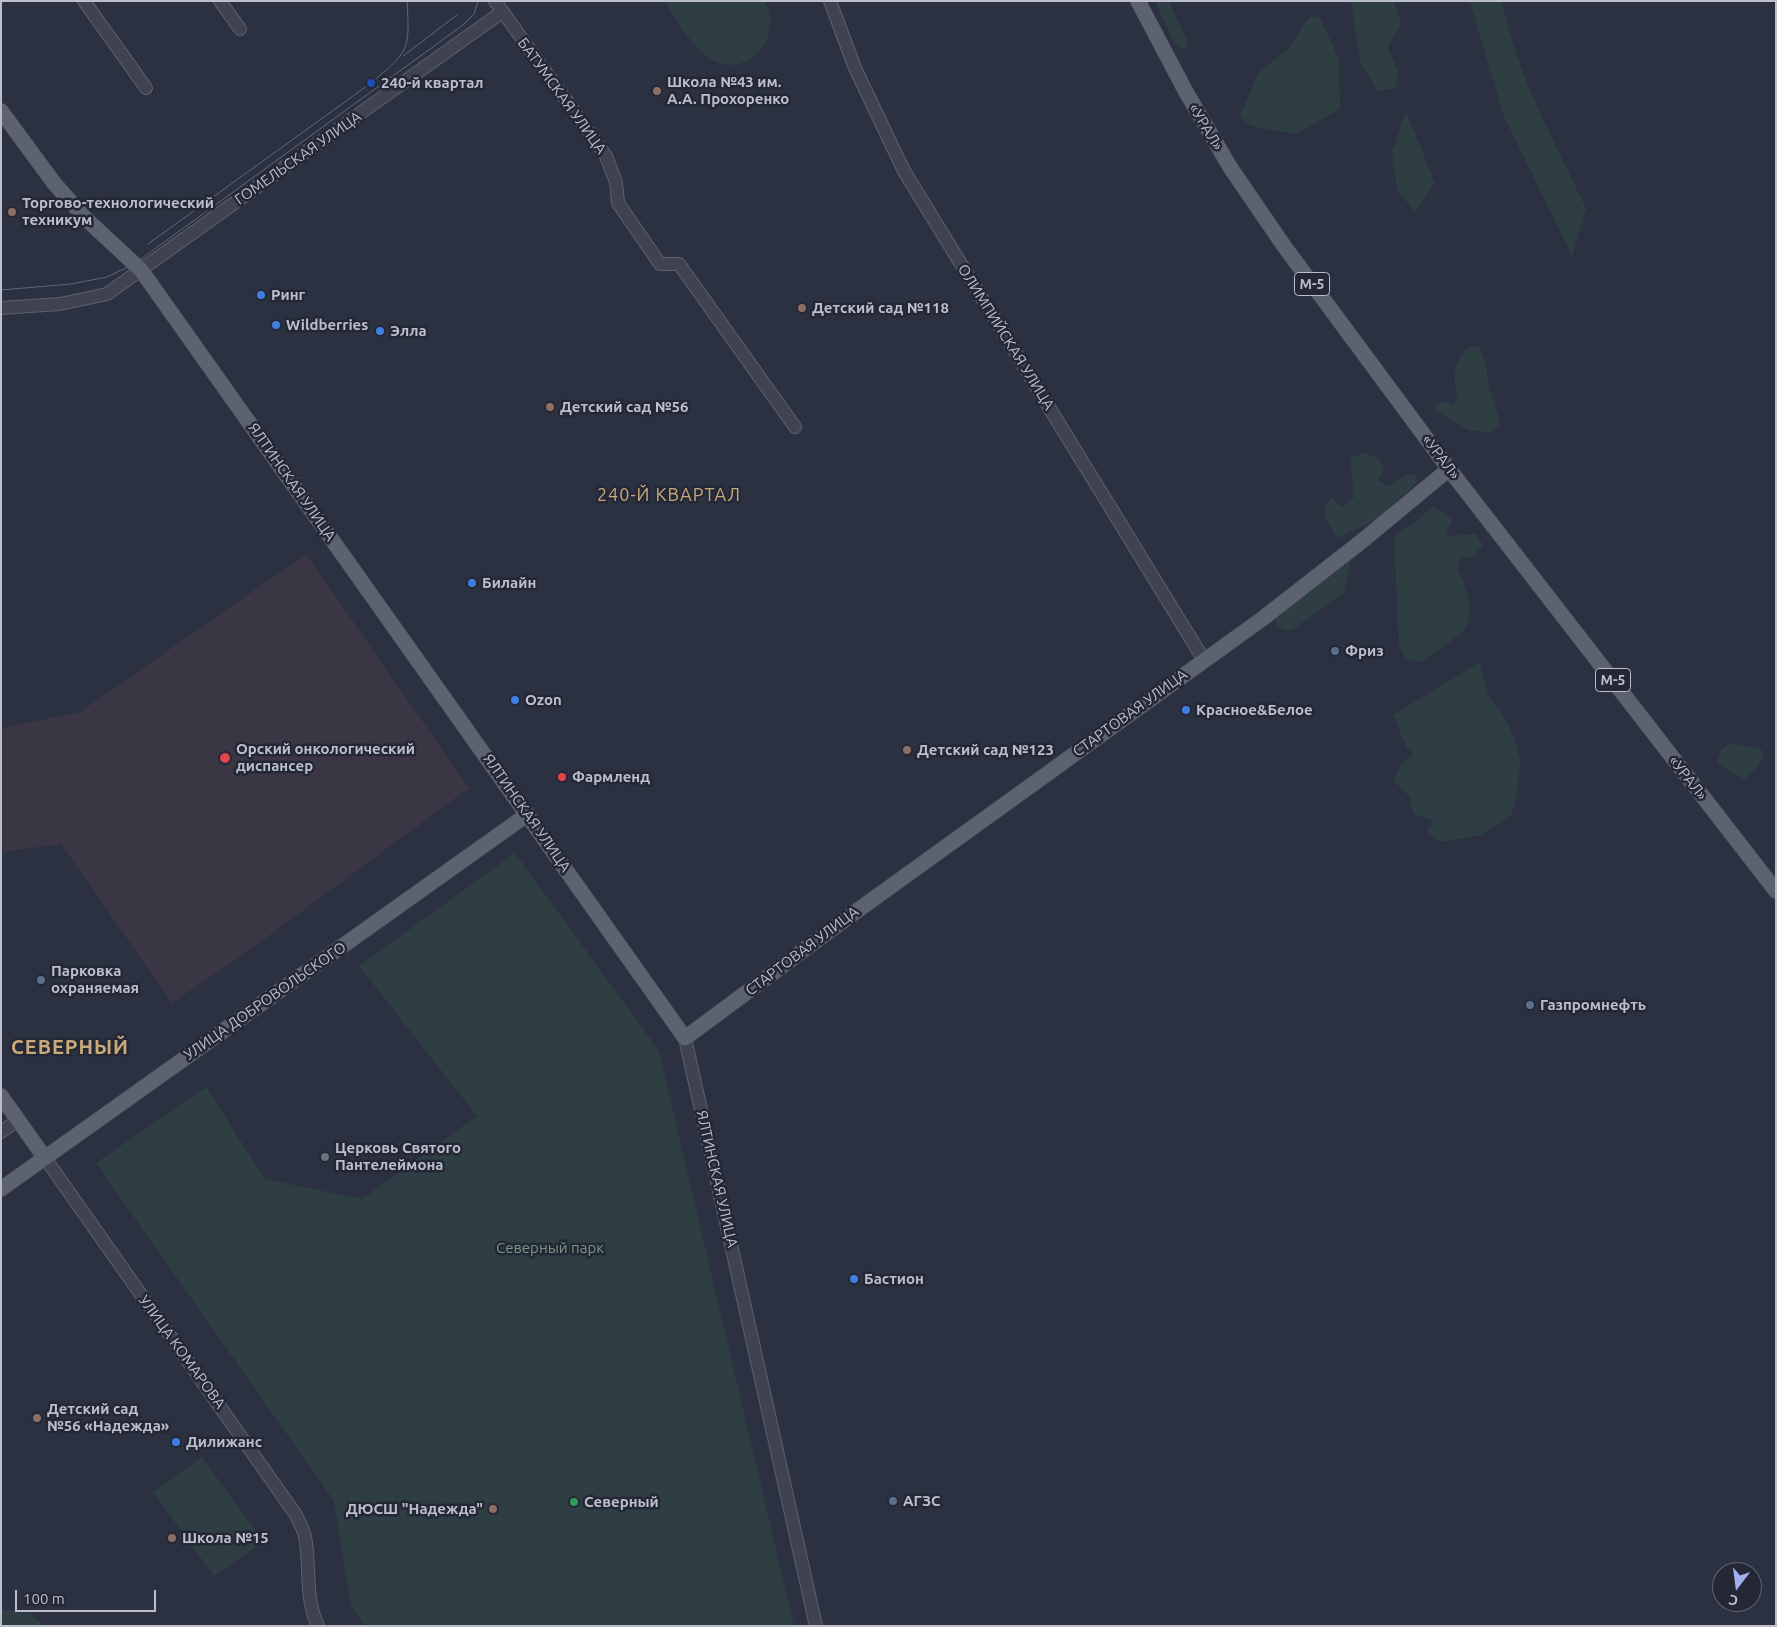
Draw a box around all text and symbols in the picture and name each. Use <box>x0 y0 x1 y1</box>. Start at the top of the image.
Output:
street label: БАТУМСКАЯ УЛИЦА <box>514 34 610 158</box>
place label: Школа №43 им. А.А. Прохоренко <box>667 73 789 108</box>
place label: 240-й квартал <box>381 74 484 92</box>
marker: 240-й квартал <box>365 77 377 89</box>
marker: Школа №43 им. А.А. Прохоренко <box>651 85 663 97</box>
street label: «УРАЛ» <box>1185 100 1227 154</box>
street label: ГОМЕЛЬСКАЯ УЛИЦА <box>231 107 365 209</box>
place label: Торгово-технологический техникум <box>22 194 214 229</box>
marker: Торгово-технологический техникум <box>6 206 18 218</box>
street label: ОЛИМПИЙСКАЯ УЛИЦА <box>954 261 1058 413</box>
road number: М-5 <box>1294 272 1330 296</box>
place label: Ринг <box>271 286 305 304</box>
marker: Ринг <box>255 289 267 301</box>
place label: Детский сад №118 <box>812 299 949 317</box>
marker: Детский сад №118 <box>796 302 808 314</box>
place label: Wildberries <box>286 316 368 334</box>
marker: Wildberries <box>270 319 282 331</box>
place label: Элла <box>390 322 427 340</box>
marker: Элла <box>374 325 386 337</box>
place label: Детский сад №56 <box>560 398 688 416</box>
marker: Детский сад №56 <box>544 401 556 413</box>
street label: ЯЛТИНСКАЯ УЛИЦА <box>244 419 340 545</box>
street label: «УРАЛ» <box>1418 431 1464 483</box>
district label: 240-Й КВАРТАЛ <box>595 484 743 506</box>
place label: Билайн <box>482 574 536 592</box>
marker: Билайн <box>466 577 478 589</box>
place label: Фриз <box>1345 642 1384 660</box>
marker: Фриз <box>1329 645 1341 657</box>
street label: СТАРТОВАЯ УЛИЦА <box>1069 665 1191 761</box>
road number: М-5 <box>1596 668 1630 692</box>
place label: Ozon <box>525 691 562 709</box>
marker: Ozon <box>509 694 521 706</box>
place label: Красное&Белое <box>1196 701 1313 719</box>
marker: Красное&Белое <box>1180 704 1192 716</box>
place label: Орский онкологический диспансер <box>236 740 415 775</box>
place label: Детский сад №123 <box>917 741 1054 759</box>
marker: Детский сад №123 <box>901 744 913 756</box>
street label: ЯЛТИНСКАЯ УЛИЦА <box>479 750 575 876</box>
marker: Орский онкологический диспансер <box>218 751 232 765</box>
street label: «УРАЛ» <box>1665 752 1711 804</box>
place label: Фармленд <box>572 768 650 786</box>
marker: Фармленд <box>556 771 568 783</box>
street label: СТАРТОВАЯ УЛИЦА <box>742 903 862 999</box>
street label: УЛИЦА ДОБРОВОЛЬСКОГО <box>181 938 349 1064</box>
place label: Парковка охраняемая <box>51 962 139 997</box>
marker: Парковка охраняемая <box>35 974 47 986</box>
place label: Газпромнефть <box>1540 996 1646 1014</box>
marker: Газпромнефть <box>1524 999 1536 1011</box>
district label: СЕВЕРНЫЙ <box>10 1035 130 1059</box>
street label: ЯЛТИНСКАЯ УЛИЦА <box>692 1109 742 1249</box>
place label: Церковь Святого Пантелеймона <box>335 1139 461 1174</box>
marker: Церковь Святого Пантелеймона <box>319 1151 331 1163</box>
park label: Северный парк <box>496 1239 604 1257</box>
place label: Бастион <box>864 1270 924 1288</box>
marker: Бастион <box>848 1273 860 1285</box>
street label: УЛИЦА КОМАРОВА <box>135 1292 229 1412</box>
place label: Детский сад №56 «Надежда» <box>47 1400 169 1435</box>
marker: Детский сад №56 «Надежда» <box>31 1412 43 1424</box>
place label: Дилижанс <box>186 1433 262 1451</box>
marker: Дилижанс <box>170 1436 182 1448</box>
place label: АГЗС <box>903 1492 941 1510</box>
place label: Северный <box>584 1493 659 1511</box>
marker: АГЗС <box>887 1495 899 1507</box>
marker: Северный <box>568 1496 580 1508</box>
place label: ДЮСШ "Надежда" <box>346 1500 483 1518</box>
marker: ДЮСШ "Надежда" <box>487 1503 499 1515</box>
place label: Школа №15 <box>182 1529 269 1547</box>
marker: Школа №15 <box>166 1532 178 1544</box>
north arrow <box>1712 1562 1762 1612</box>
scale bar <box>18 1580 159 1612</box>
text: 100 m <box>23 1590 65 1607</box>
text: С <box>1727 1592 1740 1609</box>

